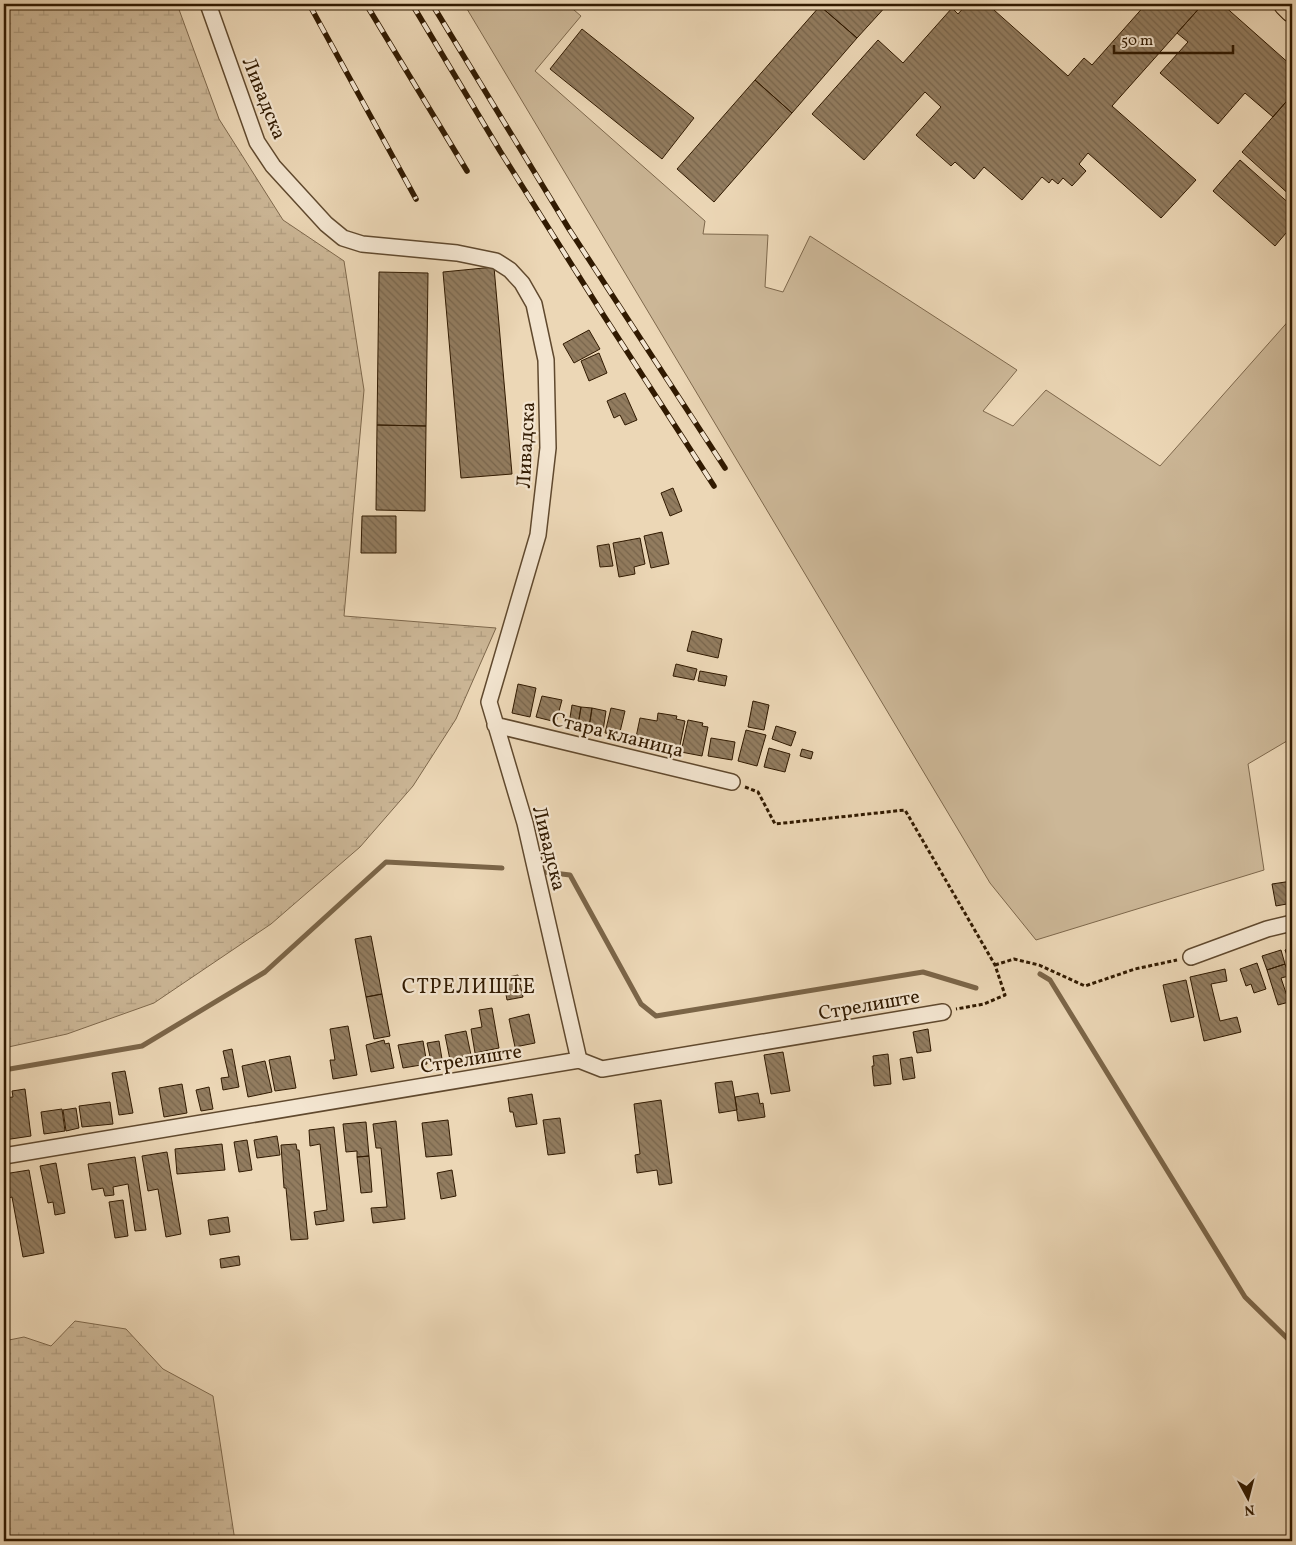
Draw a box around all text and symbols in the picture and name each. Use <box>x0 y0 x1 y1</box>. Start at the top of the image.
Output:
scale bar <box>1114 22 1232 54</box>
text: 50 m <box>1121 31 1153 52</box>
street label: Ливадска <box>234 53 292 144</box>
street label: Ливадска <box>511 401 543 489</box>
street label: Стара кланица <box>548 706 687 766</box>
street label: Ливадска <box>524 803 572 894</box>
district label: СТРЕЛИШТЕ <box>402 973 536 1002</box>
street label: Стрелиште <box>816 983 922 1029</box>
street label: Стрелиште <box>419 1038 524 1082</box>
north arrow <box>1224 1472 1274 1522</box>
text: N <box>1243 1499 1256 1519</box>

